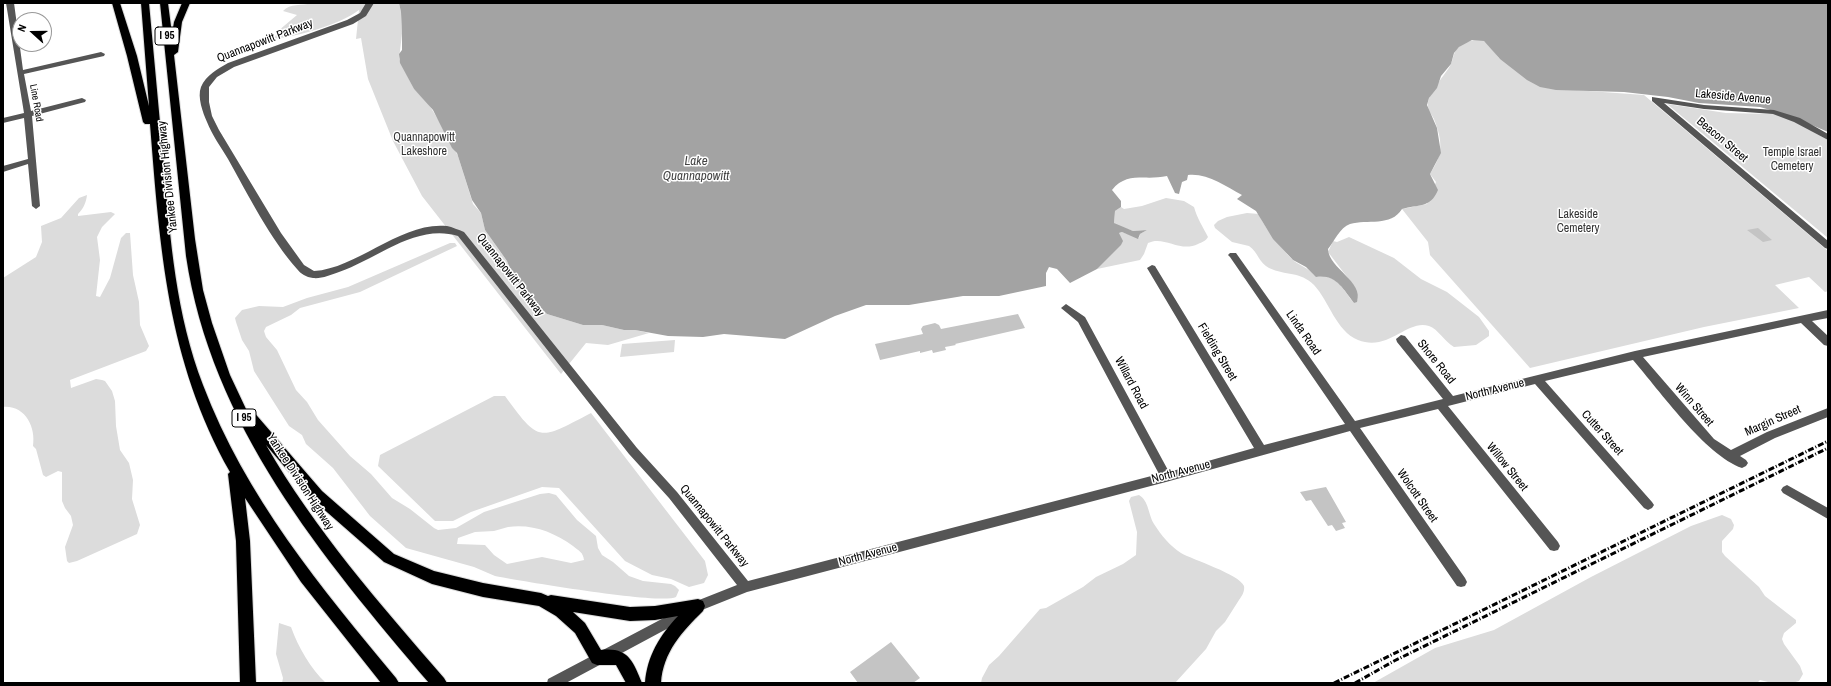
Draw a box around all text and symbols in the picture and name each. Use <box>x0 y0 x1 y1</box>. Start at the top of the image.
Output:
north arrow <box>12 12 52 52</box>
street label: Quannapowitt Parkway <box>215 16 315 66</box>
text: N <box>14 23 29 34</box>
road number: I 95 <box>155 27 179 45</box>
street label: Line Road <box>27 83 45 123</box>
street label: Lakeside Avenue <box>1695 87 1771 107</box>
street label: Beacon Street <box>1693 114 1751 166</box>
street label: Yankee Division Highway <box>155 120 181 234</box>
park label: Quannapowitt Lakeshore <box>393 131 455 159</box>
park label: Temple Israel Cemetery <box>1763 146 1821 174</box>
water label: Lake Quannapowitt <box>663 154 729 185</box>
park label: Lakeside Cemetery <box>1557 208 1599 236</box>
street label: Quannapowitt Parkway <box>473 230 547 320</box>
street label: Linda Road <box>1283 308 1323 358</box>
street label: Fielding Street <box>1194 321 1240 383</box>
street label: Shore Road <box>1414 337 1458 387</box>
street label: Willard Road <box>1111 355 1151 411</box>
street label: North Avenue <box>1464 376 1526 404</box>
street label: Winn Street <box>1672 381 1716 429</box>
street label: Margin Street <box>1743 402 1803 440</box>
street label: Cutter Street <box>1578 407 1626 459</box>
road number: I 95 <box>232 409 256 427</box>
street label: Yankee Division Highway <box>263 431 337 533</box>
street label: Willow Street <box>1483 440 1531 494</box>
street label: North Avenue <box>1150 457 1212 487</box>
street label: Wolcott Street <box>1393 467 1441 525</box>
street label: Quannapowitt Parkway <box>676 482 752 570</box>
street label: North Avenue <box>837 540 899 570</box>

